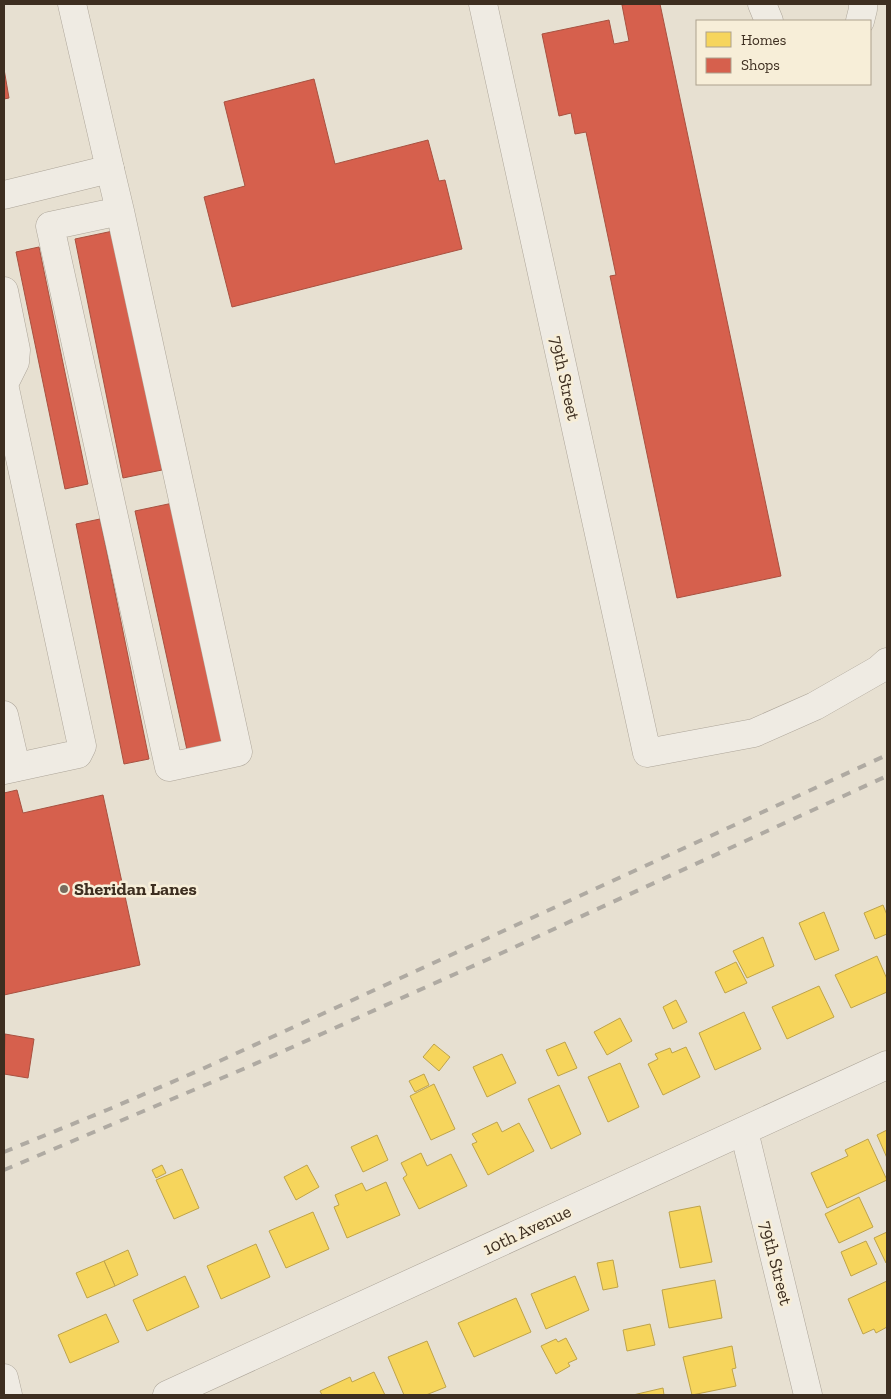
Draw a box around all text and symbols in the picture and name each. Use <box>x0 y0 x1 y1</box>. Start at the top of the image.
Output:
legend <box>696 20 871 85</box>
text: Homes <box>741 31 786 49</box>
text: Shops <box>741 56 780 74</box>
street label: 79th Street <box>545 334 585 423</box>
place label: Sheridan Lanes <box>74 878 197 900</box>
marker: Sheridan Lanes <box>58 883 70 895</box>
street label: 10th Avenue <box>480 1200 574 1260</box>
street label: 79th Street <box>755 1219 797 1308</box>

